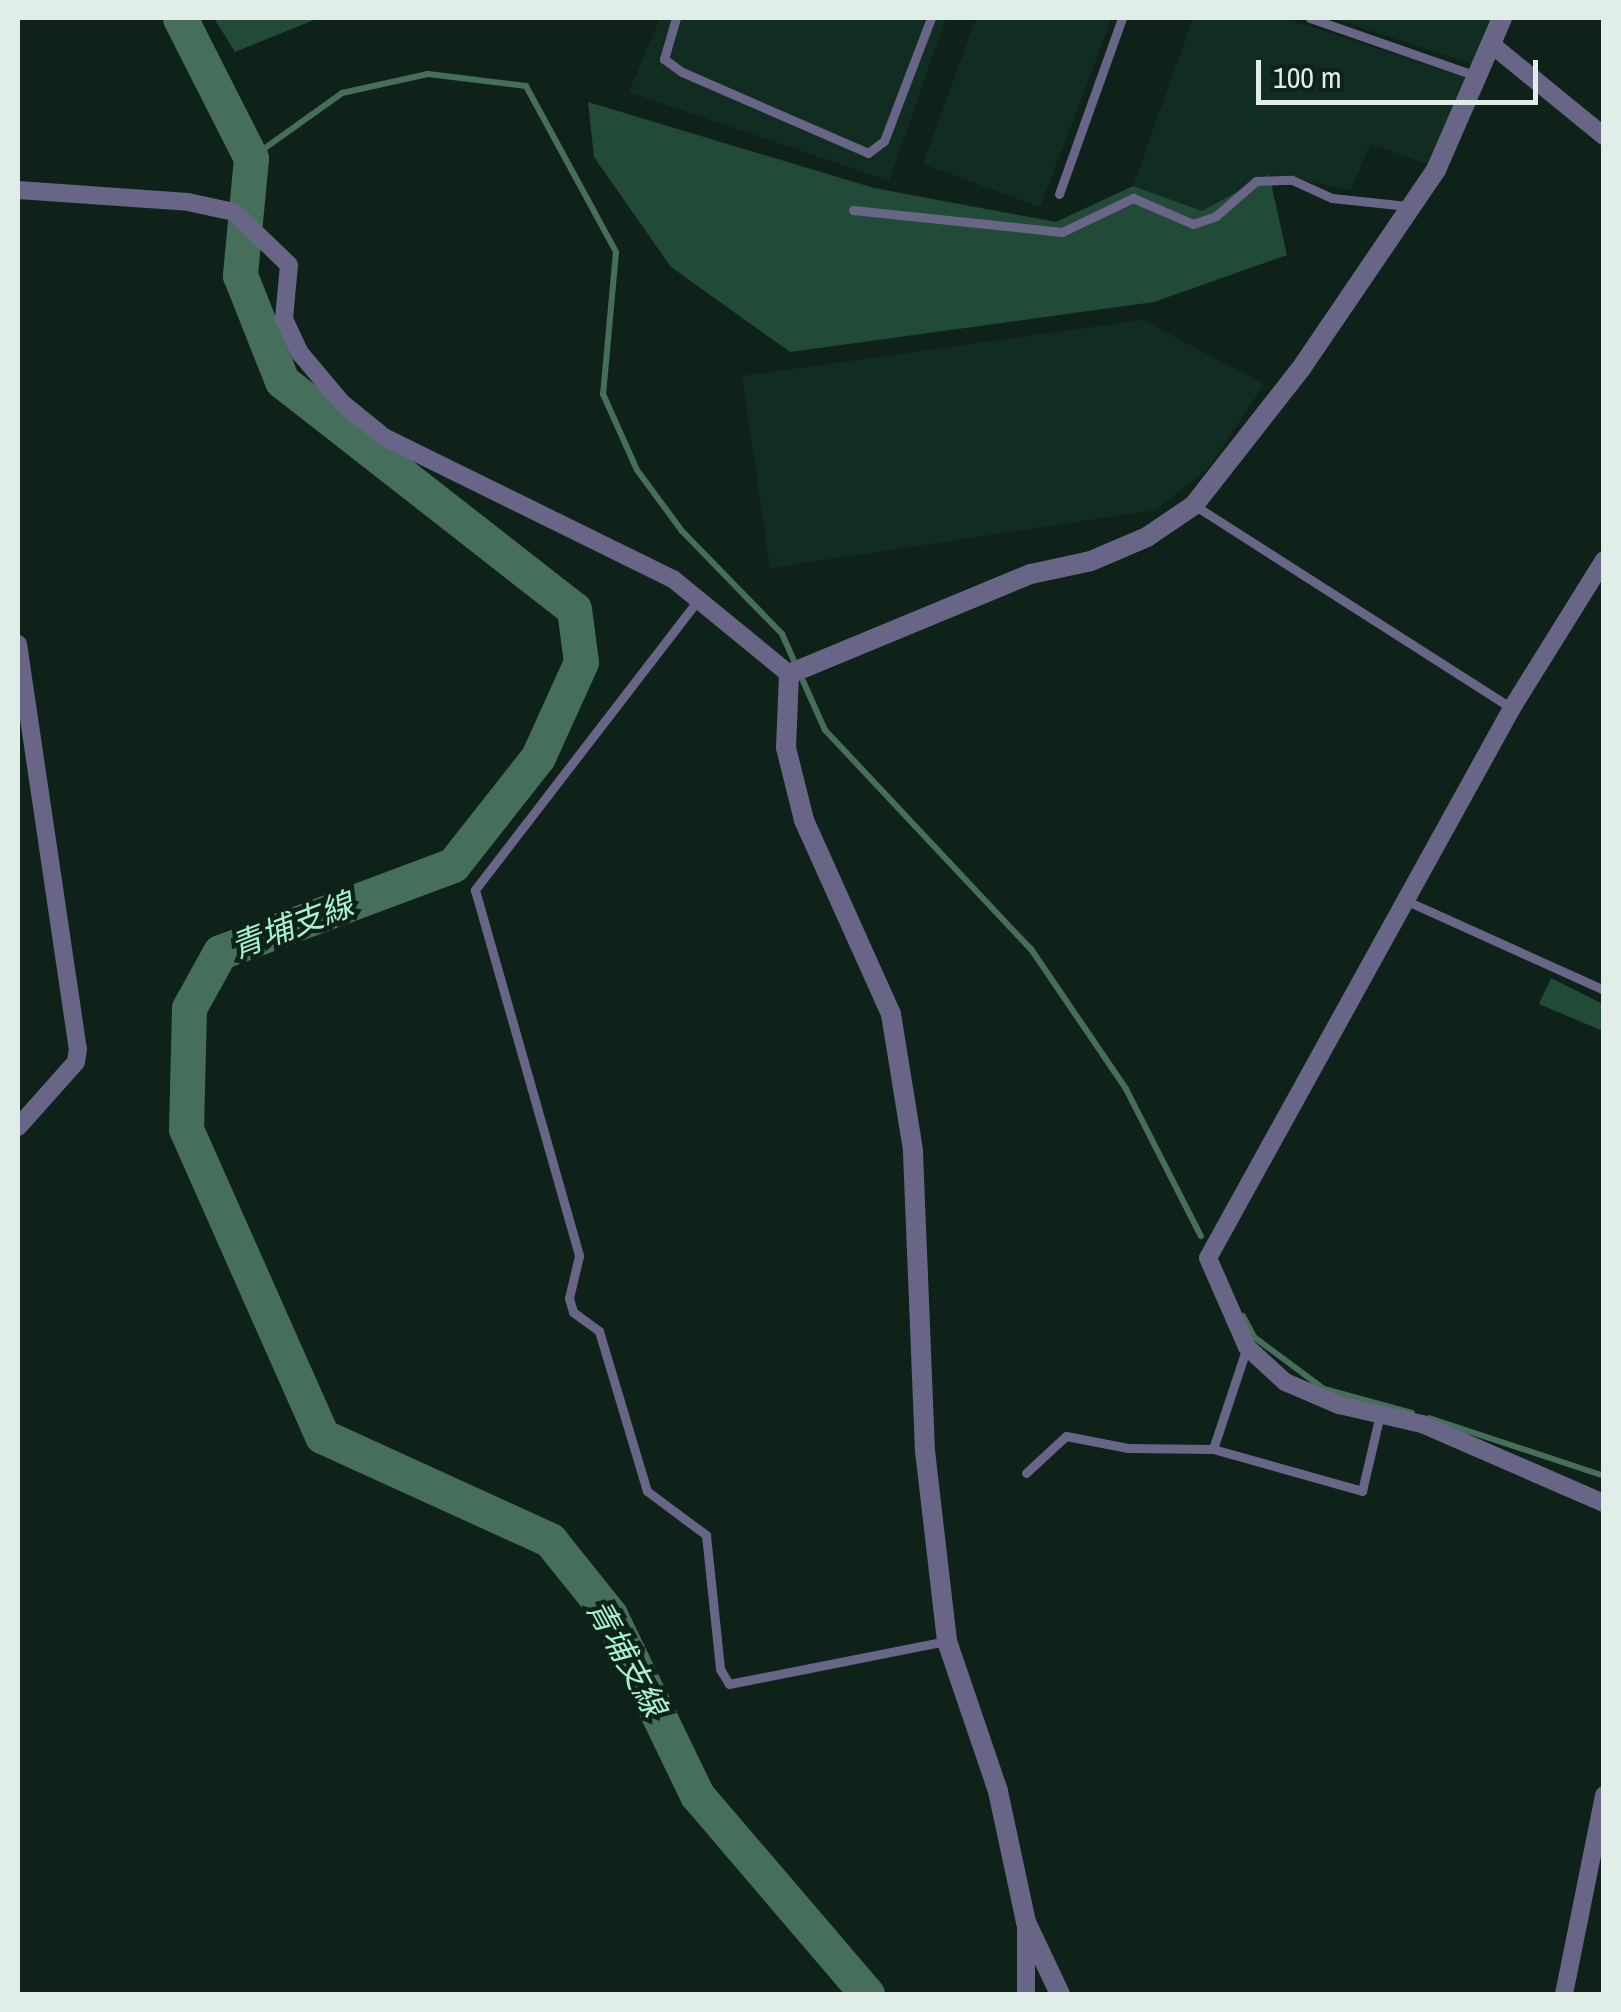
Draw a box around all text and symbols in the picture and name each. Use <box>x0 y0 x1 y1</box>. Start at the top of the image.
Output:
scale bar <box>1261 40 1544 102</box>
text: 100 m <box>1273 57 1341 97</box>
water label: 青埔支線 <box>225 885 359 967</box>
water label: 青埔支線 <box>578 1593 674 1723</box>

